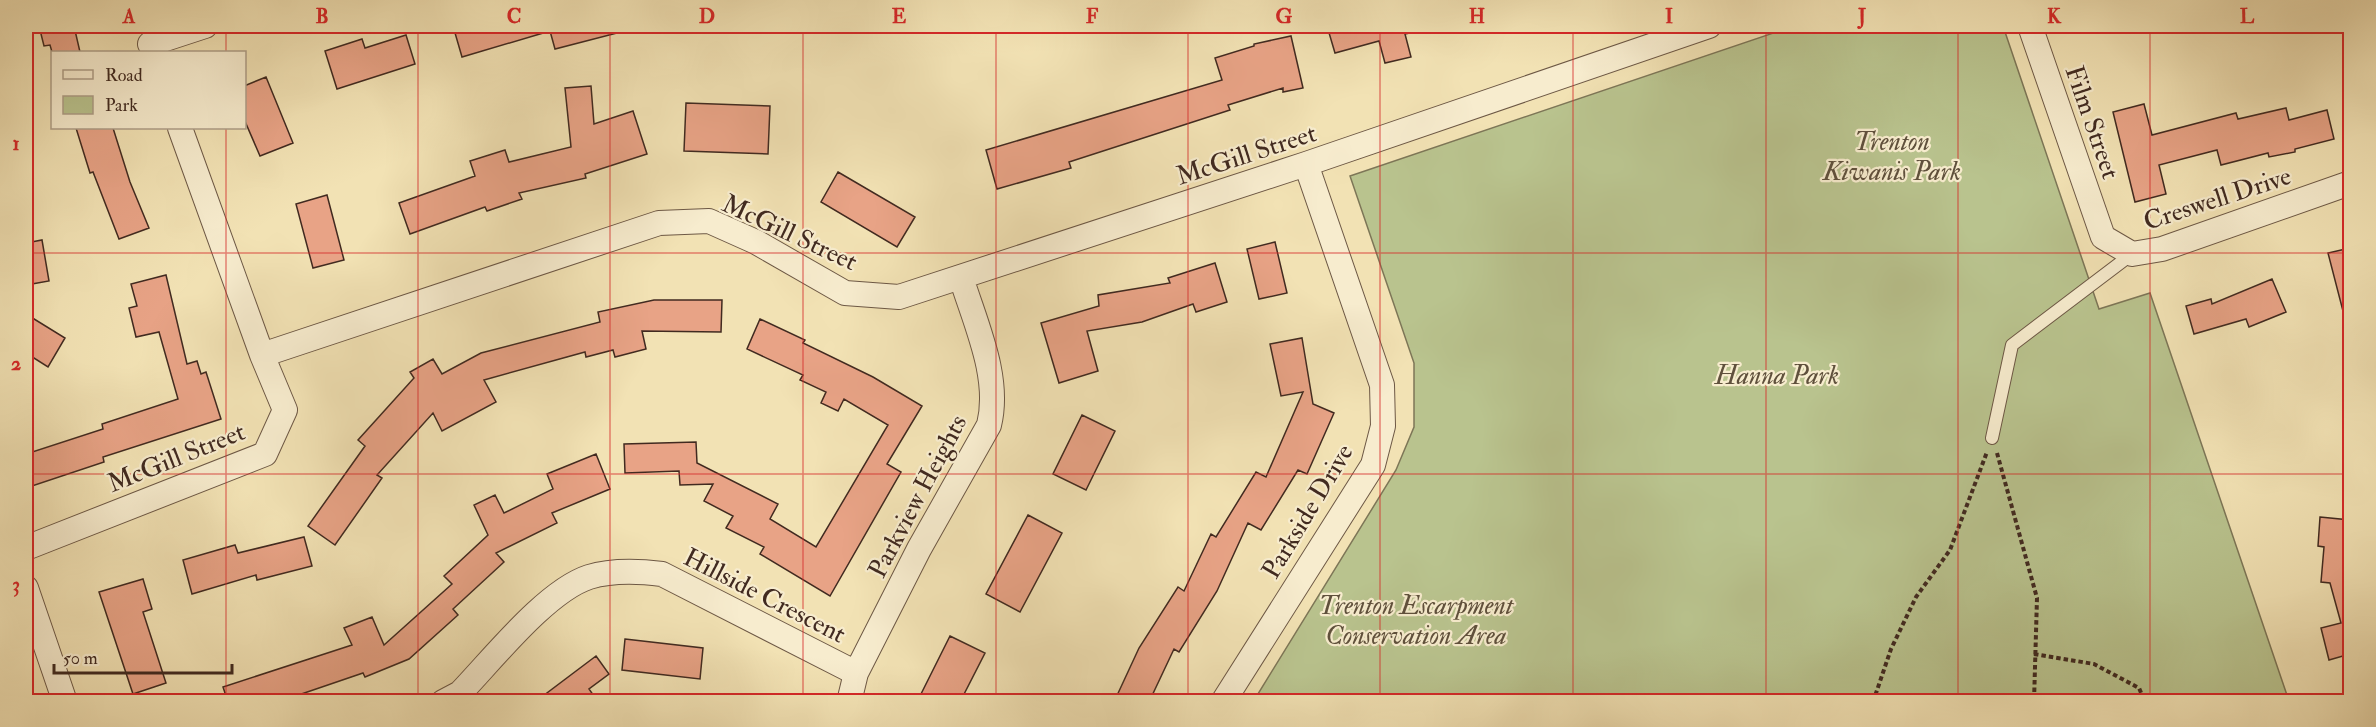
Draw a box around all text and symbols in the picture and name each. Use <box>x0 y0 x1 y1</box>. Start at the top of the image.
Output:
text: A <box>122 4 136 29</box>
text: B <box>315 4 329 29</box>
text: C <box>507 4 521 29</box>
text: D <box>699 4 715 29</box>
text: E <box>892 4 907 29</box>
text: F <box>1086 4 1099 29</box>
text: G <box>1276 4 1293 29</box>
text: H <box>1469 4 1485 29</box>
text: I <box>1665 4 1673 29</box>
text: J <box>1857 4 1866 29</box>
text: K <box>2047 4 2062 29</box>
text: L <box>2240 4 2255 29</box>
legend <box>51 51 246 129</box>
street label: Film Street <box>2058 61 2126 183</box>
text: Road <box>105 64 143 87</box>
text: Park <box>105 94 138 117</box>
street label: McGill Street <box>1172 117 1320 193</box>
park label: Trenton Kiwanis Park <box>1821 126 1961 188</box>
text: 1 <box>12 131 20 156</box>
street label: Creswell Drive <box>2139 160 2295 238</box>
street label: McGill Street <box>717 188 862 278</box>
text: 2 <box>11 351 21 376</box>
park label: Hanna Park <box>1714 360 1839 392</box>
street label: Parkview Heights <box>861 409 974 584</box>
street label: McGill Street <box>103 416 250 500</box>
street label: Parkside Drive <box>1255 438 1361 585</box>
street label: Hillside Crescent <box>678 541 851 650</box>
text: 3 <box>12 572 20 597</box>
park label: Trenton Escarpment Conservation Area <box>1319 590 1515 652</box>
scale bar <box>54 637 232 675</box>
text: 50 m <box>63 647 98 670</box>

